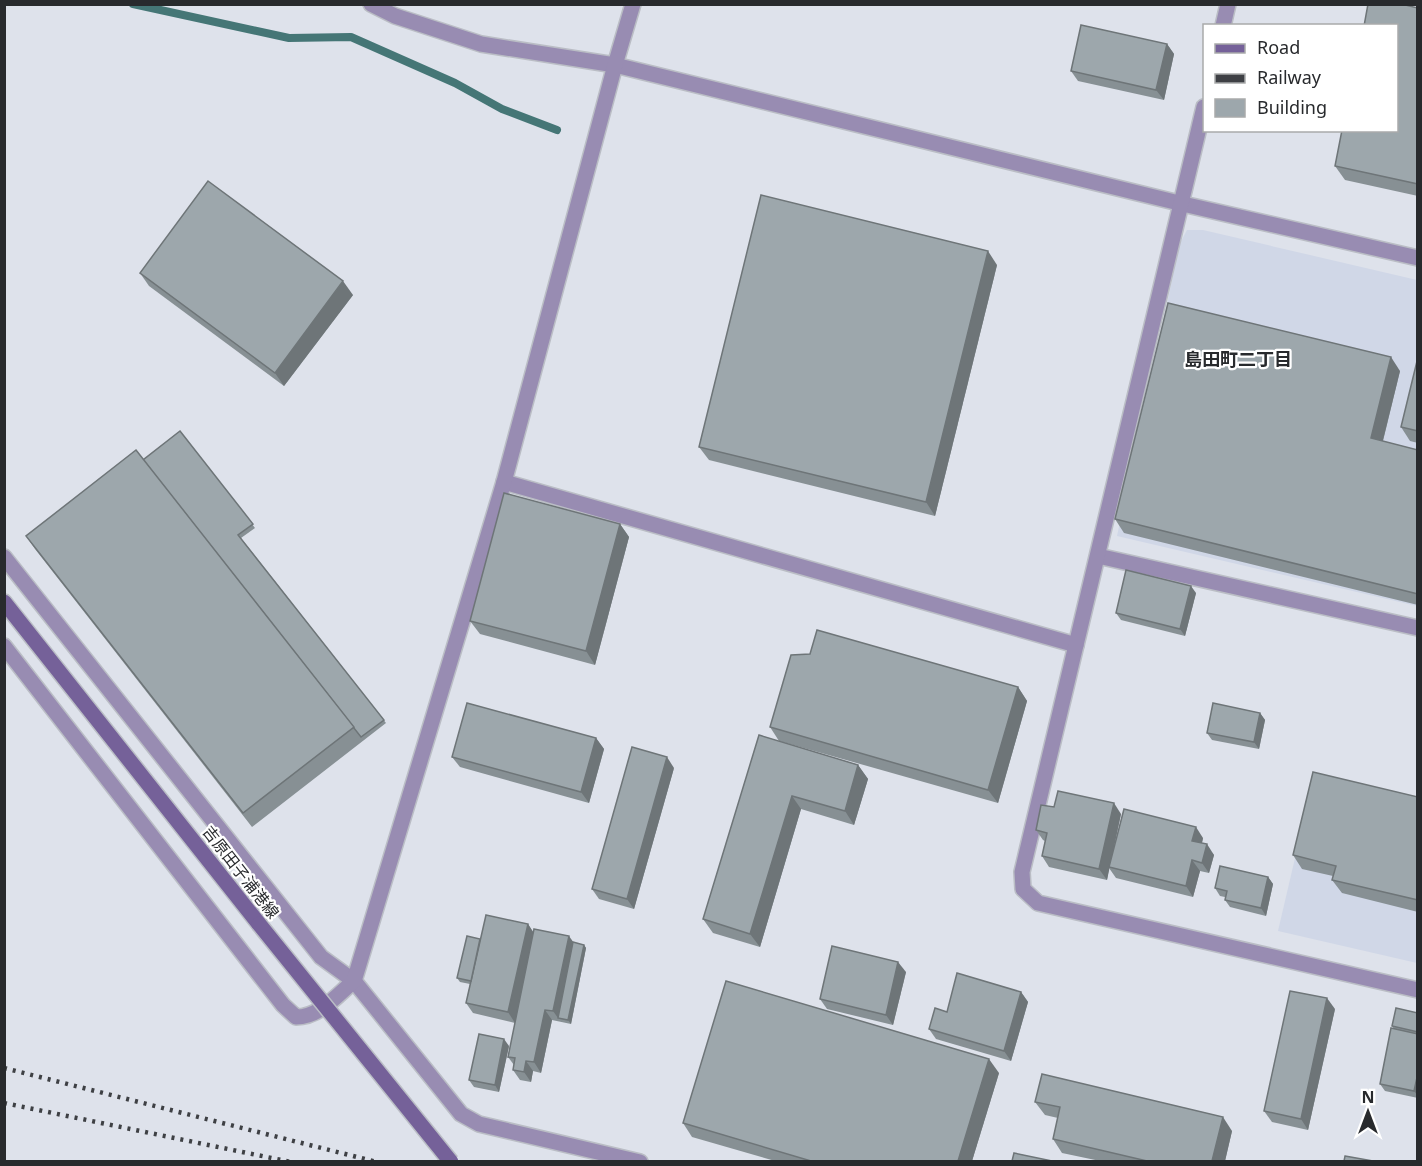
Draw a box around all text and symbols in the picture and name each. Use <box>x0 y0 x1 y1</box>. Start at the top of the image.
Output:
legend <box>1203 24 1398 132</box>
text: Road <box>1257 35 1300 59</box>
text: Railway <box>1257 65 1322 89</box>
text: Building <box>1257 95 1327 119</box>
district label: 島田町二丁目 <box>1184 347 1292 371</box>
street label: 吉原田子浦港線 <box>198 821 284 923</box>
north arrow <box>1338 1082 1398 1142</box>
text: N <box>1361 1086 1375 1108</box>

